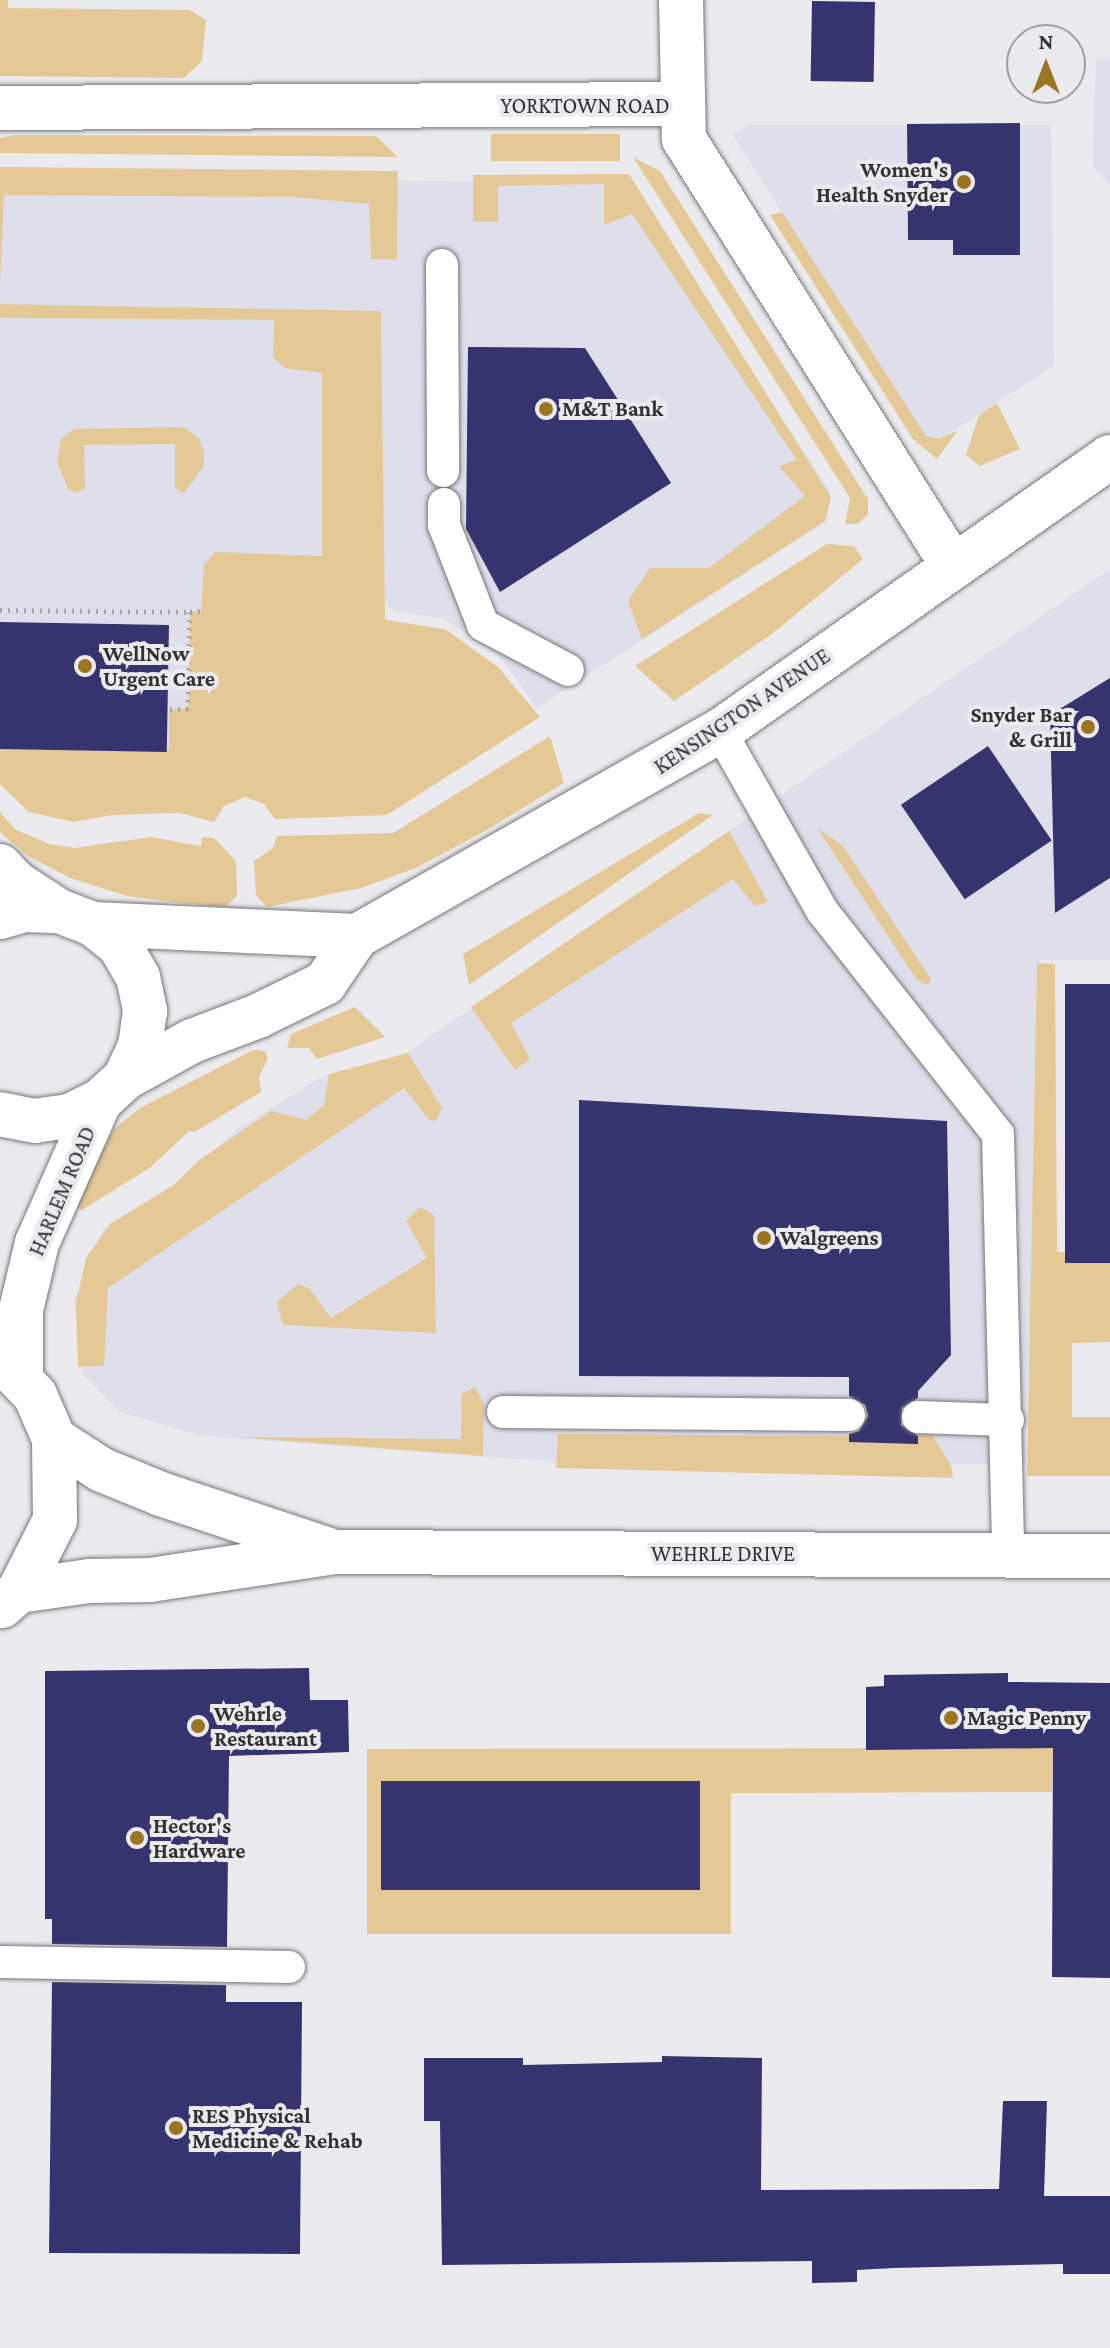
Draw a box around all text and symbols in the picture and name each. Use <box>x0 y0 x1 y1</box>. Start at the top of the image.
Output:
north arrow <box>1006 24 1086 104</box>
text: N <box>1039 29 1054 54</box>
street label: YORKTOWN ROAD <box>500 93 670 119</box>
place label: Women's Health Snyder <box>816 156 948 208</box>
marker: Women's Health Snyder <box>955 173 973 191</box>
place label: M&T Bank <box>562 396 663 422</box>
marker: M&T Bank <box>537 400 555 418</box>
place label: WellNow Urgent Care <box>103 640 215 692</box>
street label: KENSINGTON AVENUE <box>649 642 835 780</box>
marker: WellNow Urgent Care <box>74 655 96 677</box>
place label: Snyder Bar & Grill <box>970 701 1072 752</box>
marker: Snyder Bar & Grill <box>1079 718 1097 736</box>
street label: HARLEM ROAD <box>23 1122 101 1260</box>
place label: Walgreens <box>780 1225 878 1251</box>
marker: Walgreens <box>755 1229 773 1247</box>
street label: WEHRLE DRIVE <box>651 1541 795 1567</box>
place label: Wehrle Restaurant <box>214 1700 317 1752</box>
place label: Magic Penny <box>967 1705 1086 1731</box>
marker: Magic Penny <box>942 1709 960 1727</box>
marker: Wehrle Restaurant <box>189 1717 207 1735</box>
place label: Hector's Hardware <box>153 1812 245 1864</box>
marker: Hector's Hardware <box>128 1829 146 1847</box>
place label: RES Physical Medicine & Rehab <box>192 2102 363 2154</box>
marker: RES Physical Medicine & Rehab <box>167 2119 185 2137</box>

